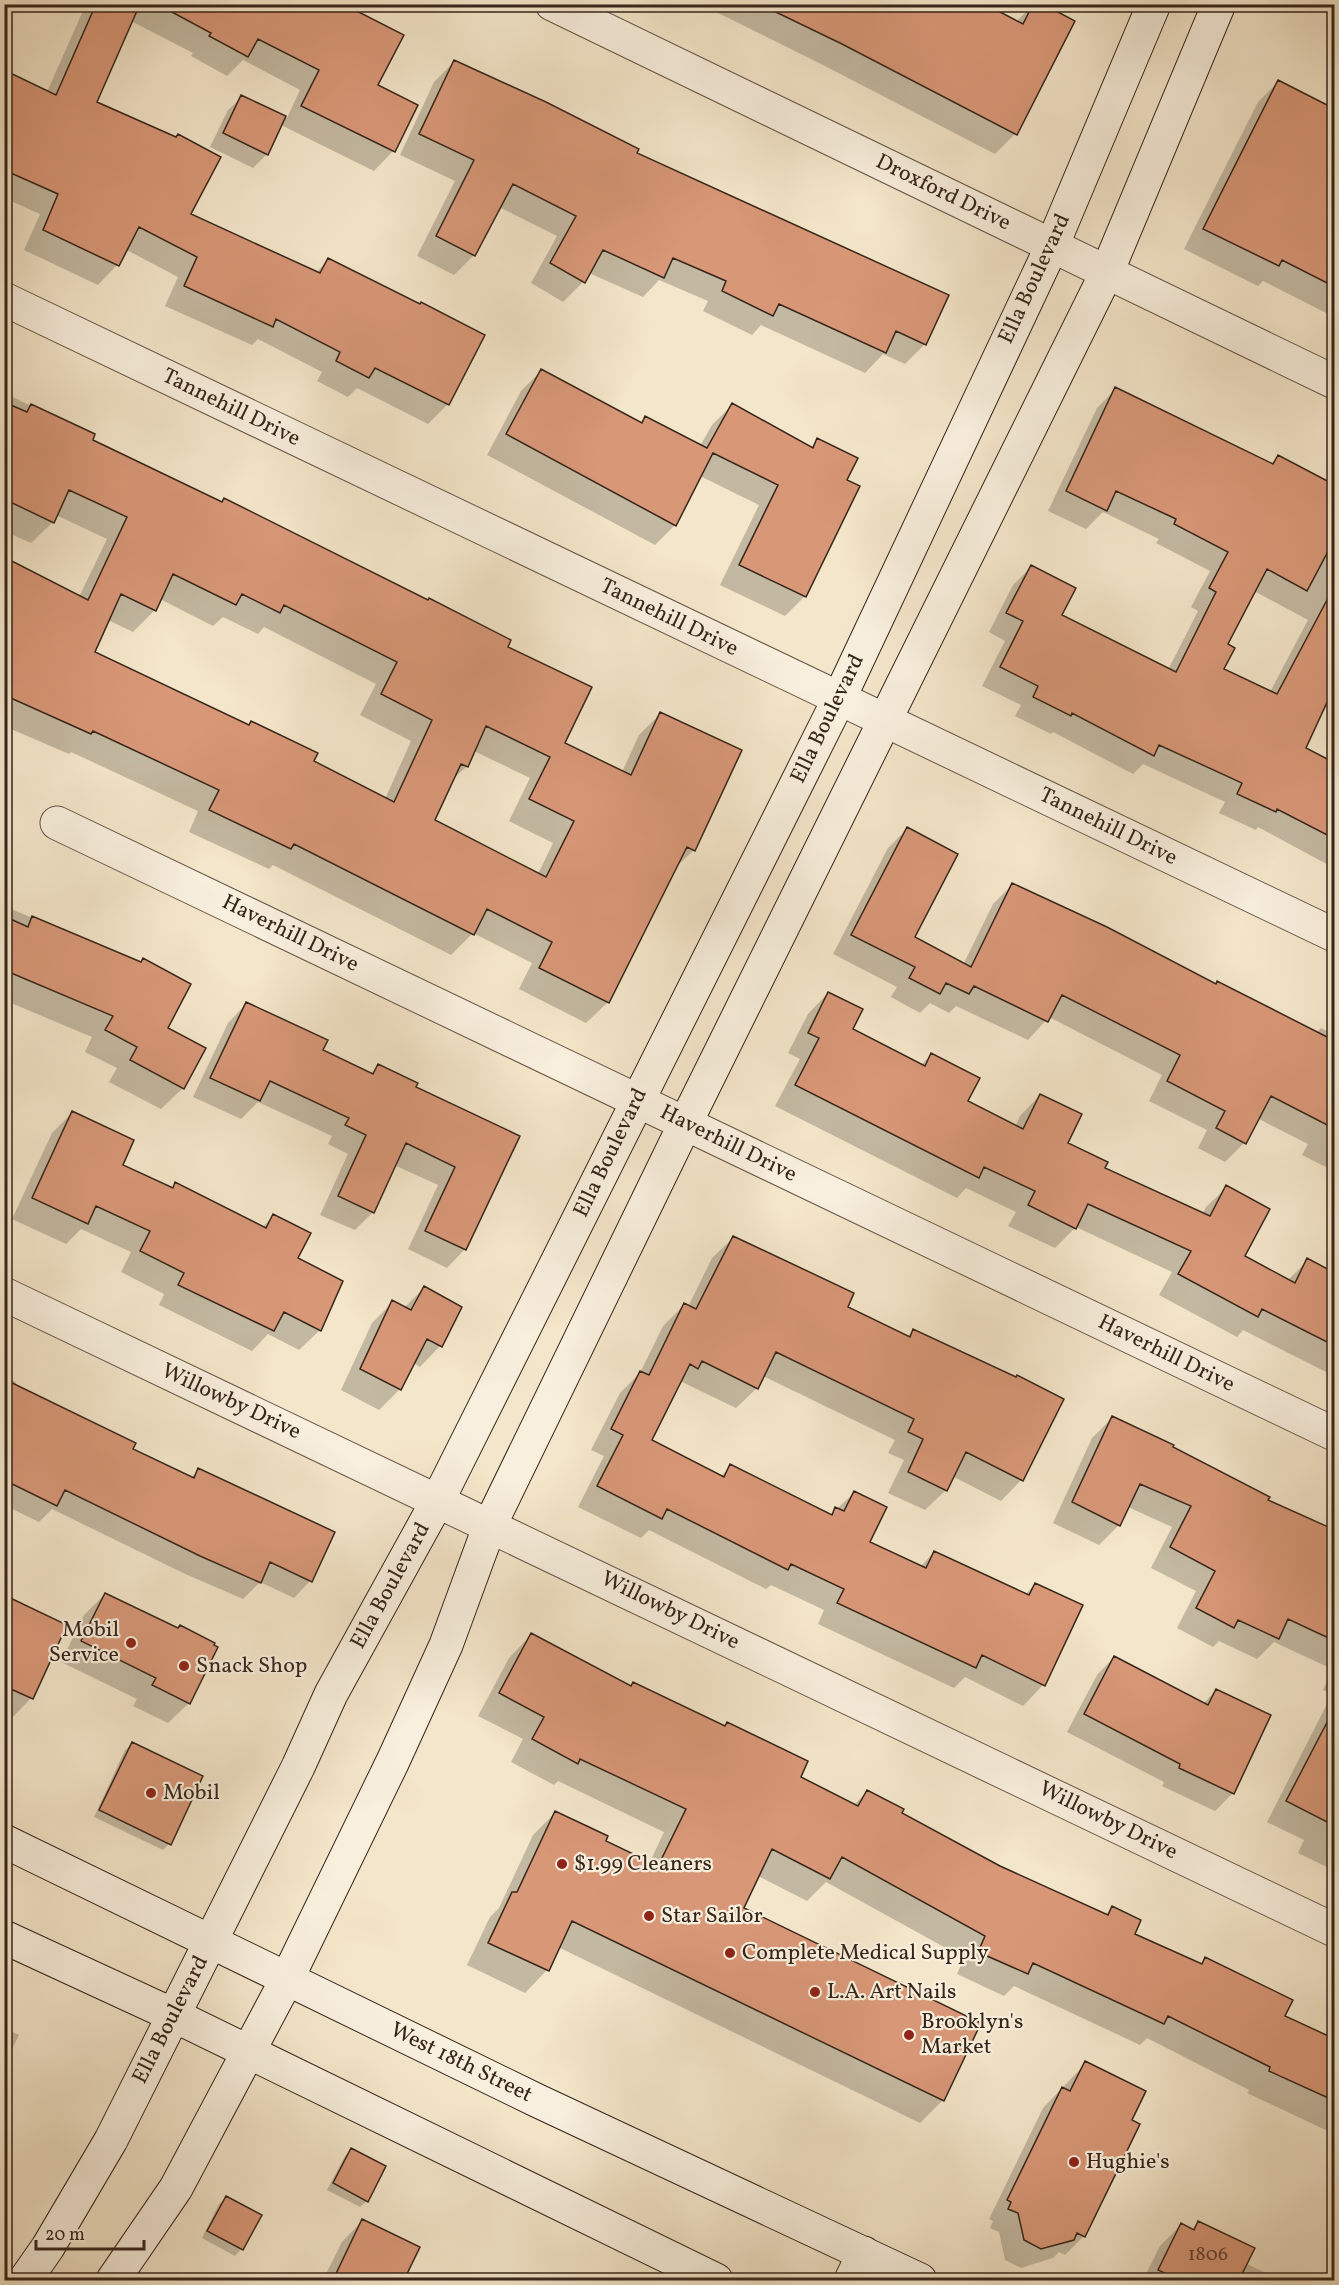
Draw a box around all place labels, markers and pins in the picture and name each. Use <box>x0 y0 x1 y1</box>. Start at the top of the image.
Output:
place label: Mobil Service <box>49 1615 119 1671</box>
marker: Mobil Service <box>124 1636 138 1650</box>
place label: Snack Shop <box>196 1651 307 1682</box>
marker: Snack Shop <box>177 1659 191 1673</box>
place label: Mobil <box>163 1778 220 1809</box>
marker: Mobil <box>144 1786 158 1800</box>
place label: $1.99 Cleaners <box>574 1849 712 1880</box>
marker: $1.99 Cleaners <box>555 1857 569 1871</box>
place label: Star Sailor <box>661 1901 763 1932</box>
marker: Star Sailor <box>642 1909 656 1923</box>
place label: Complete Medical Supply <box>742 1938 989 1969</box>
marker: Complete Medical Supply <box>723 1946 737 1960</box>
place label: L.A. Art Nails <box>827 1977 956 2008</box>
marker: L.A. Art Nails <box>808 1985 822 1999</box>
place label: Brooklyn's Market <box>921 2007 1023 2063</box>
marker: Brooklyn's Market <box>902 2028 916 2042</box>
place label: Hughie's <box>1086 2147 1170 2178</box>
marker: Hughie's <box>1067 2155 1081 2169</box>

